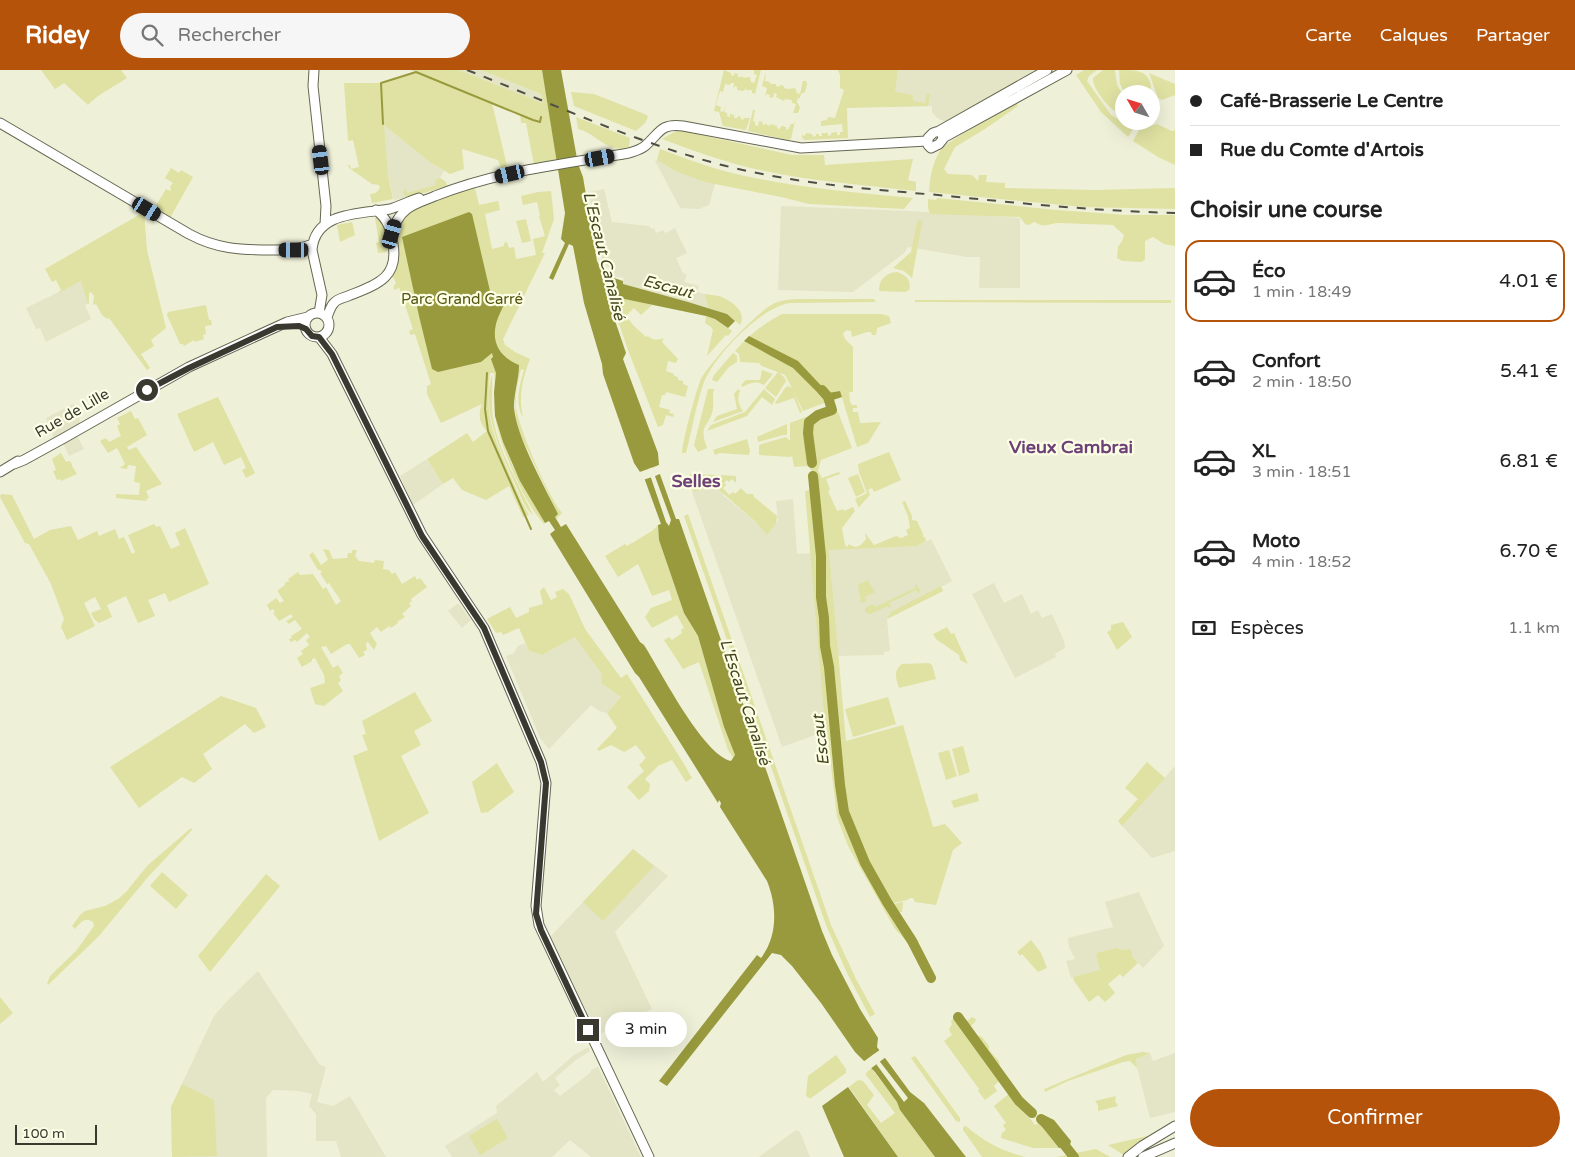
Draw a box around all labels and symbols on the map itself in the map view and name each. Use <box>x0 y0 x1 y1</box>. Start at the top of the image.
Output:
north arrow <box>1115 85 1160 130</box>
car <box>311 144 330 176</box>
car <box>583 148 616 168</box>
car <box>493 163 526 185</box>
water label: L'Escaut Canalisé <box>578 190 630 323</box>
car <box>130 195 163 223</box>
car <box>380 218 403 250</box>
car <box>279 243 309 258</box>
water label: Escaut <box>641 271 697 304</box>
park label: Parc Grand Carré <box>401 290 523 308</box>
route start <box>136 379 158 401</box>
street label: Rue de Lille <box>32 385 112 441</box>
district label: Vieux Cambrai <box>1009 436 1133 458</box>
district label: Selles <box>671 470 721 492</box>
water label: L'Escaut Canalisé <box>715 636 775 769</box>
water label: Escaut <box>808 712 834 767</box>
callout: 3 min <box>606 1012 688 1048</box>
route end <box>577 1019 599 1041</box>
scale bar <box>15 1122 98 1145</box>

